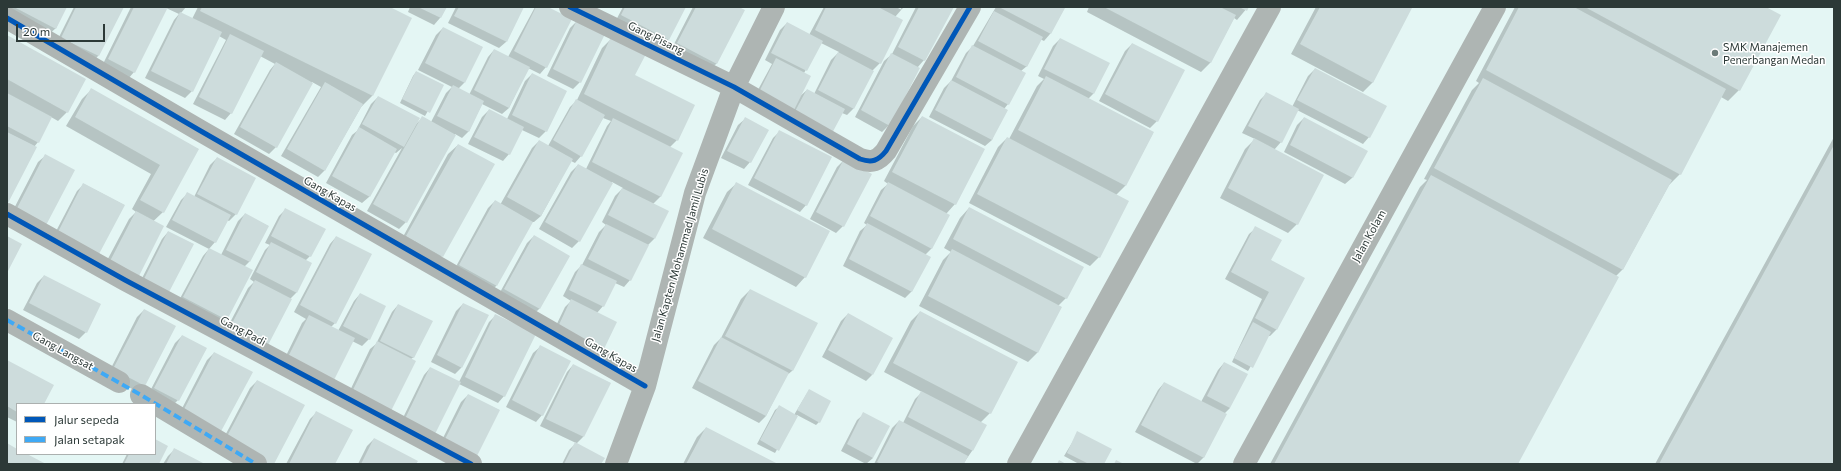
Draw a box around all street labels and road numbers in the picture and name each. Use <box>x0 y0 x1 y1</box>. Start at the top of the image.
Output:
street label: Gang Pisang <box>626 19 686 57</box>
street label: Jalan Kapten Mohammad Jamil Lubis <box>649 167 711 343</box>
street label: Gang Kapas <box>301 174 359 214</box>
street label: Jalan Kolam <box>1349 208 1389 264</box>
street label: Gang Padi <box>218 313 268 349</box>
street label: Gang Langsat <box>30 329 96 373</box>
street label: Gang Kapas <box>582 335 640 375</box>

